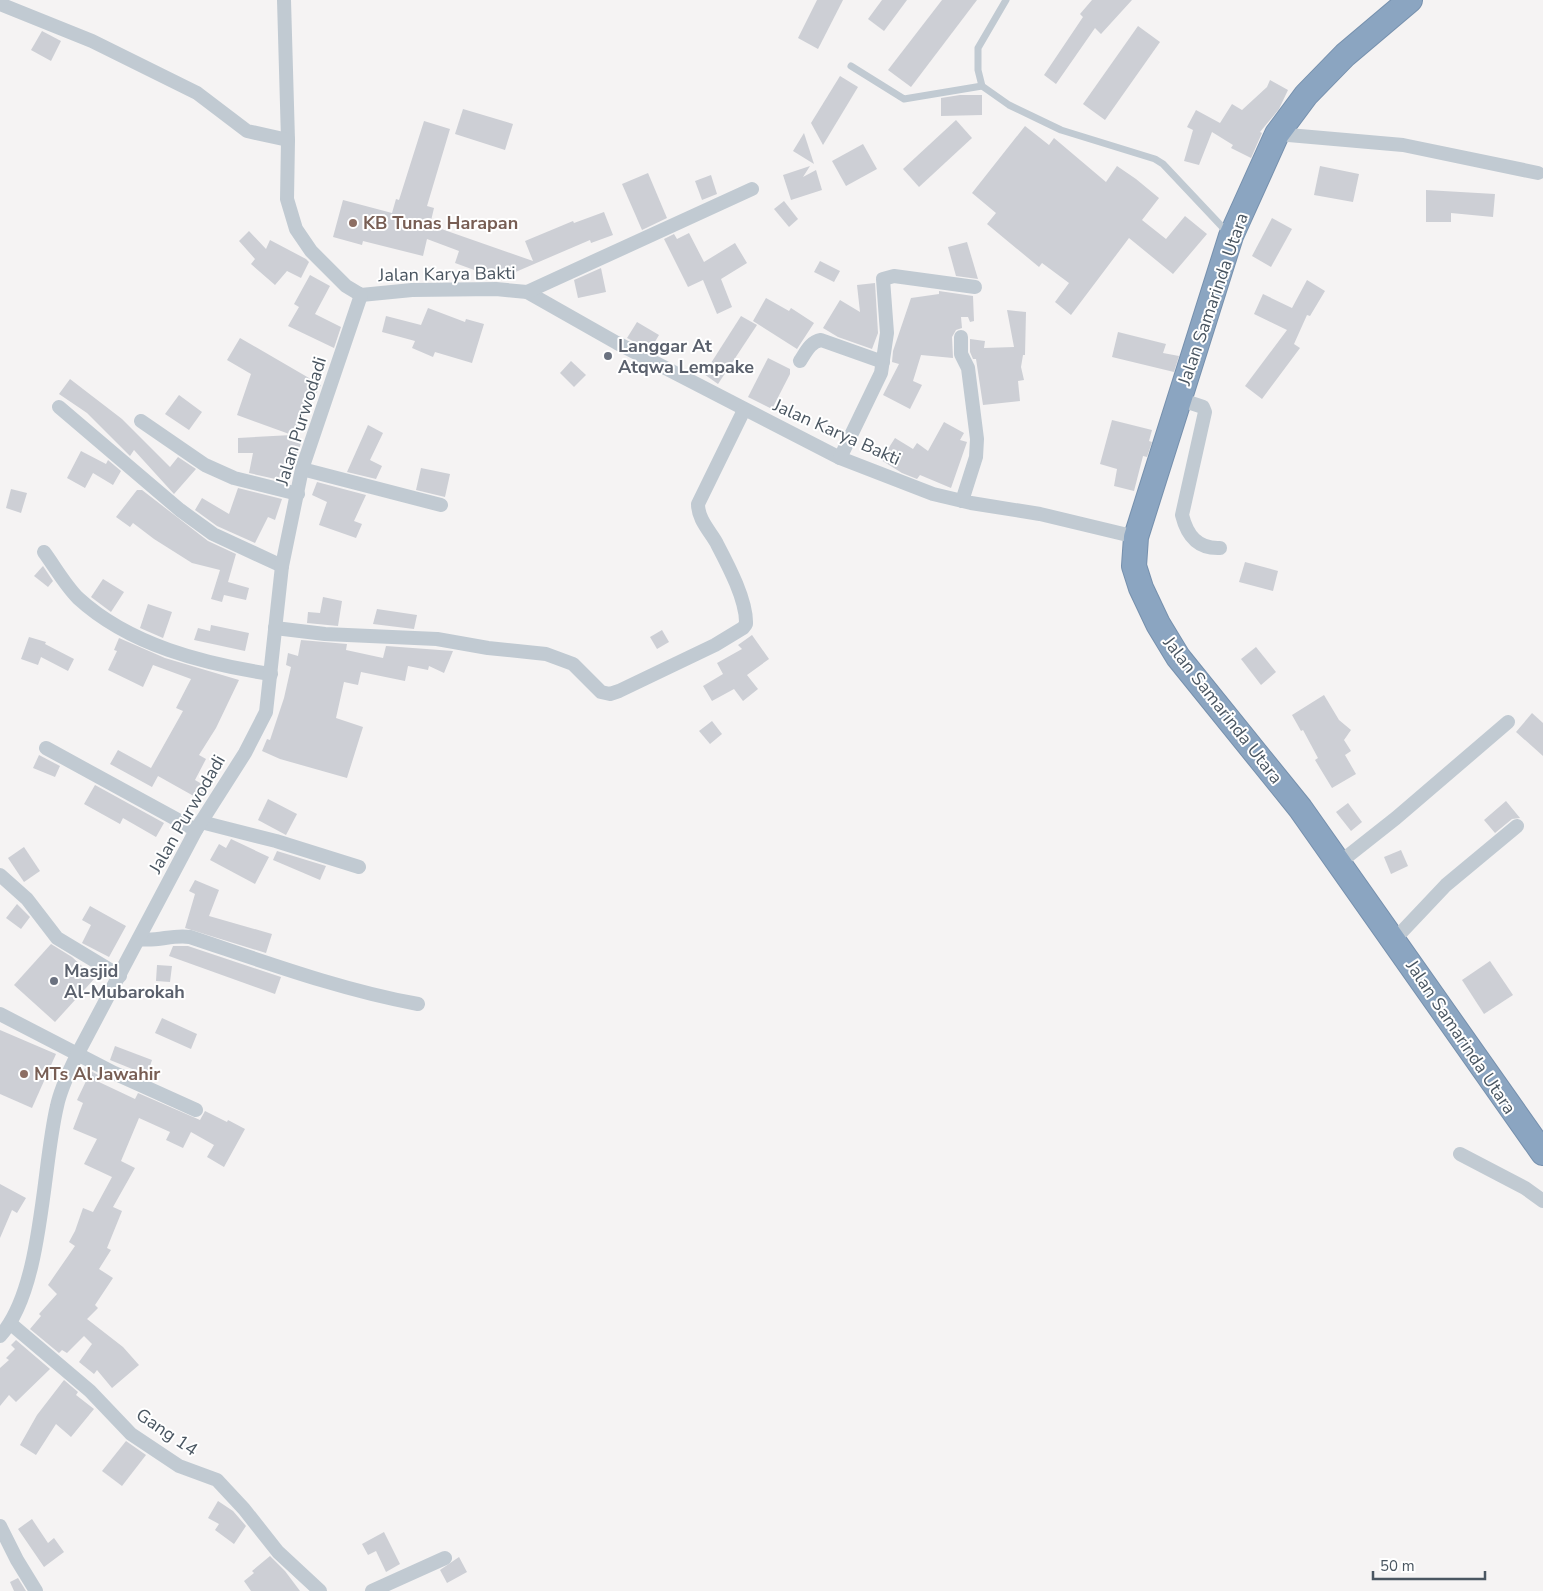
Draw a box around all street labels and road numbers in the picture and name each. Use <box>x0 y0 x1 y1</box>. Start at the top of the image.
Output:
street label: Jalan Samarinda Utara <box>1172 210 1254 389</box>
street label: Jalan Karya Bakti <box>377 261 516 287</box>
street label: Jalan Purwodadi <box>270 354 332 489</box>
street label: Jalan Karya Bakti <box>769 393 904 471</box>
street label: Jalan Samarinda Utara <box>1157 631 1288 789</box>
street label: Jalan Purwodadi <box>143 750 231 879</box>
street label: Jalan Samarinda Utara <box>1400 954 1522 1119</box>
street label: Gang 14 <box>131 1403 203 1462</box>

